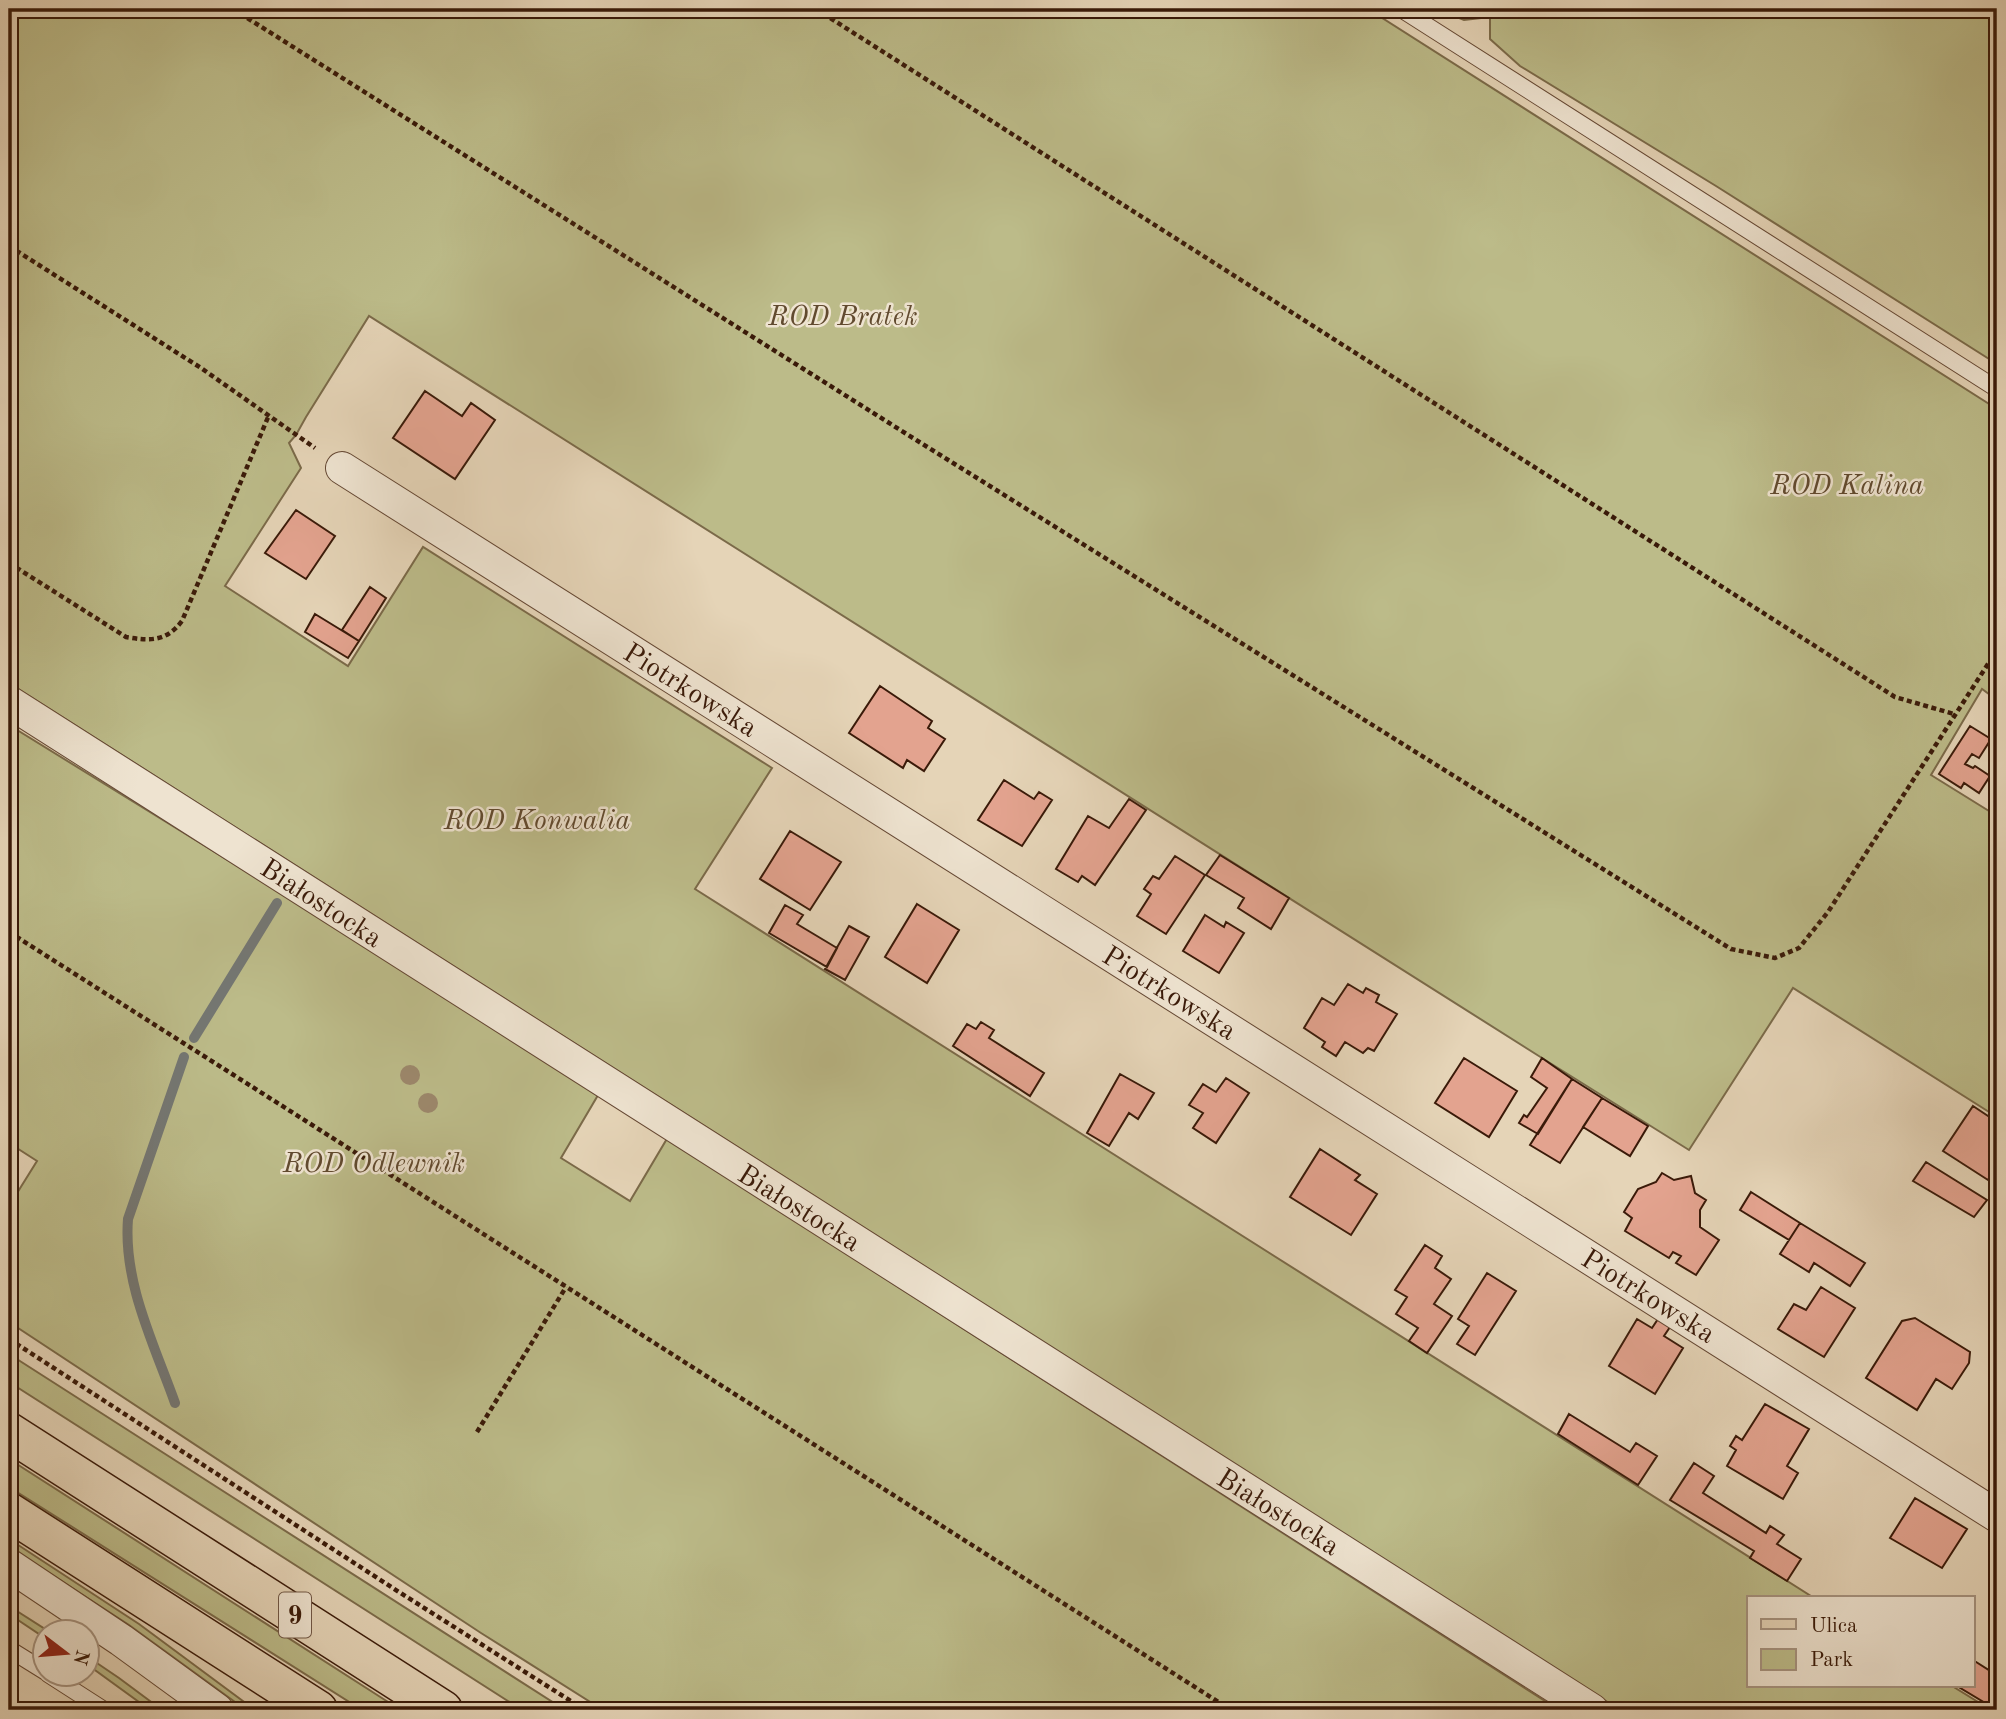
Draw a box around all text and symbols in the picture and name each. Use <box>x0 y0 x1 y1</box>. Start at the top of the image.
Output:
park label: ROD Bratek <box>767 304 918 332</box>
park label: ROD Kalina <box>1769 473 1924 501</box>
street label: Piotrkowska <box>618 639 761 744</box>
park label: ROD Konwalia <box>443 808 630 836</box>
street label: Białostocka <box>255 855 386 954</box>
street label: Piotrkowska <box>1097 942 1240 1047</box>
park label: ROD Odlewnik <box>282 1151 465 1179</box>
street label: Białostocka <box>732 1161 865 1258</box>
street label: Piotrkowska <box>1576 1245 1719 1350</box>
street label: Białostocka <box>1211 1465 1344 1562</box>
road number: 9 <box>279 1592 311 1638</box>
legend <box>1747 1596 1974 1688</box>
text: Ulica <box>1810 1616 1857 1637</box>
north arrow <box>32 1618 102 1688</box>
text: N <box>69 1647 91 1667</box>
text: Park <box>1810 1650 1853 1671</box>

